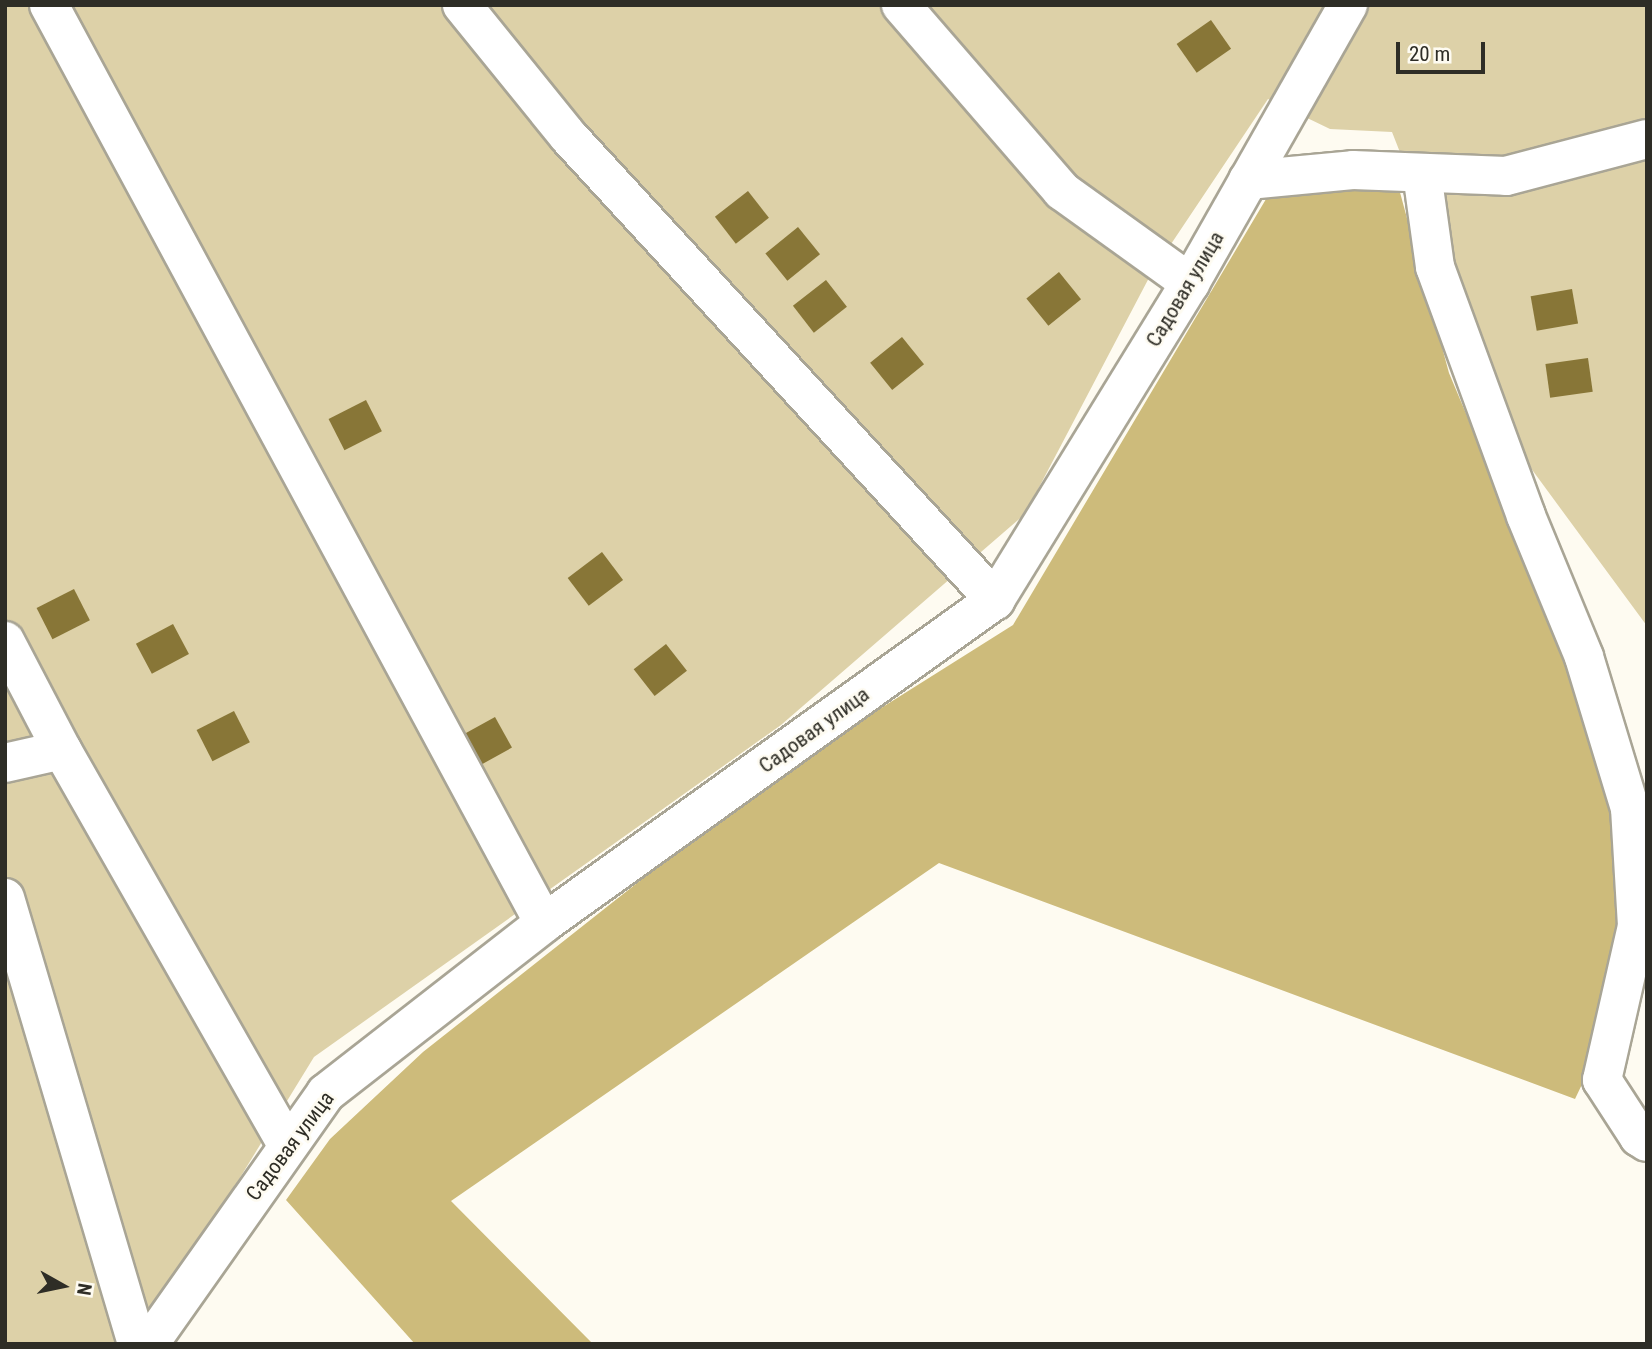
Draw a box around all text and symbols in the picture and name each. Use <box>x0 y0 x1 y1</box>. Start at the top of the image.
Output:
scale bar <box>1400 28 1489 72</box>
text: 20 m <box>1409 42 1450 66</box>
street label: Садовая улица <box>1141 227 1229 351</box>
street label: Садовая улица <box>754 682 874 778</box>
street label: Садовая улица <box>241 1086 339 1206</box>
north arrow <box>28 1251 98 1321</box>
text: N <box>72 1282 97 1297</box>

